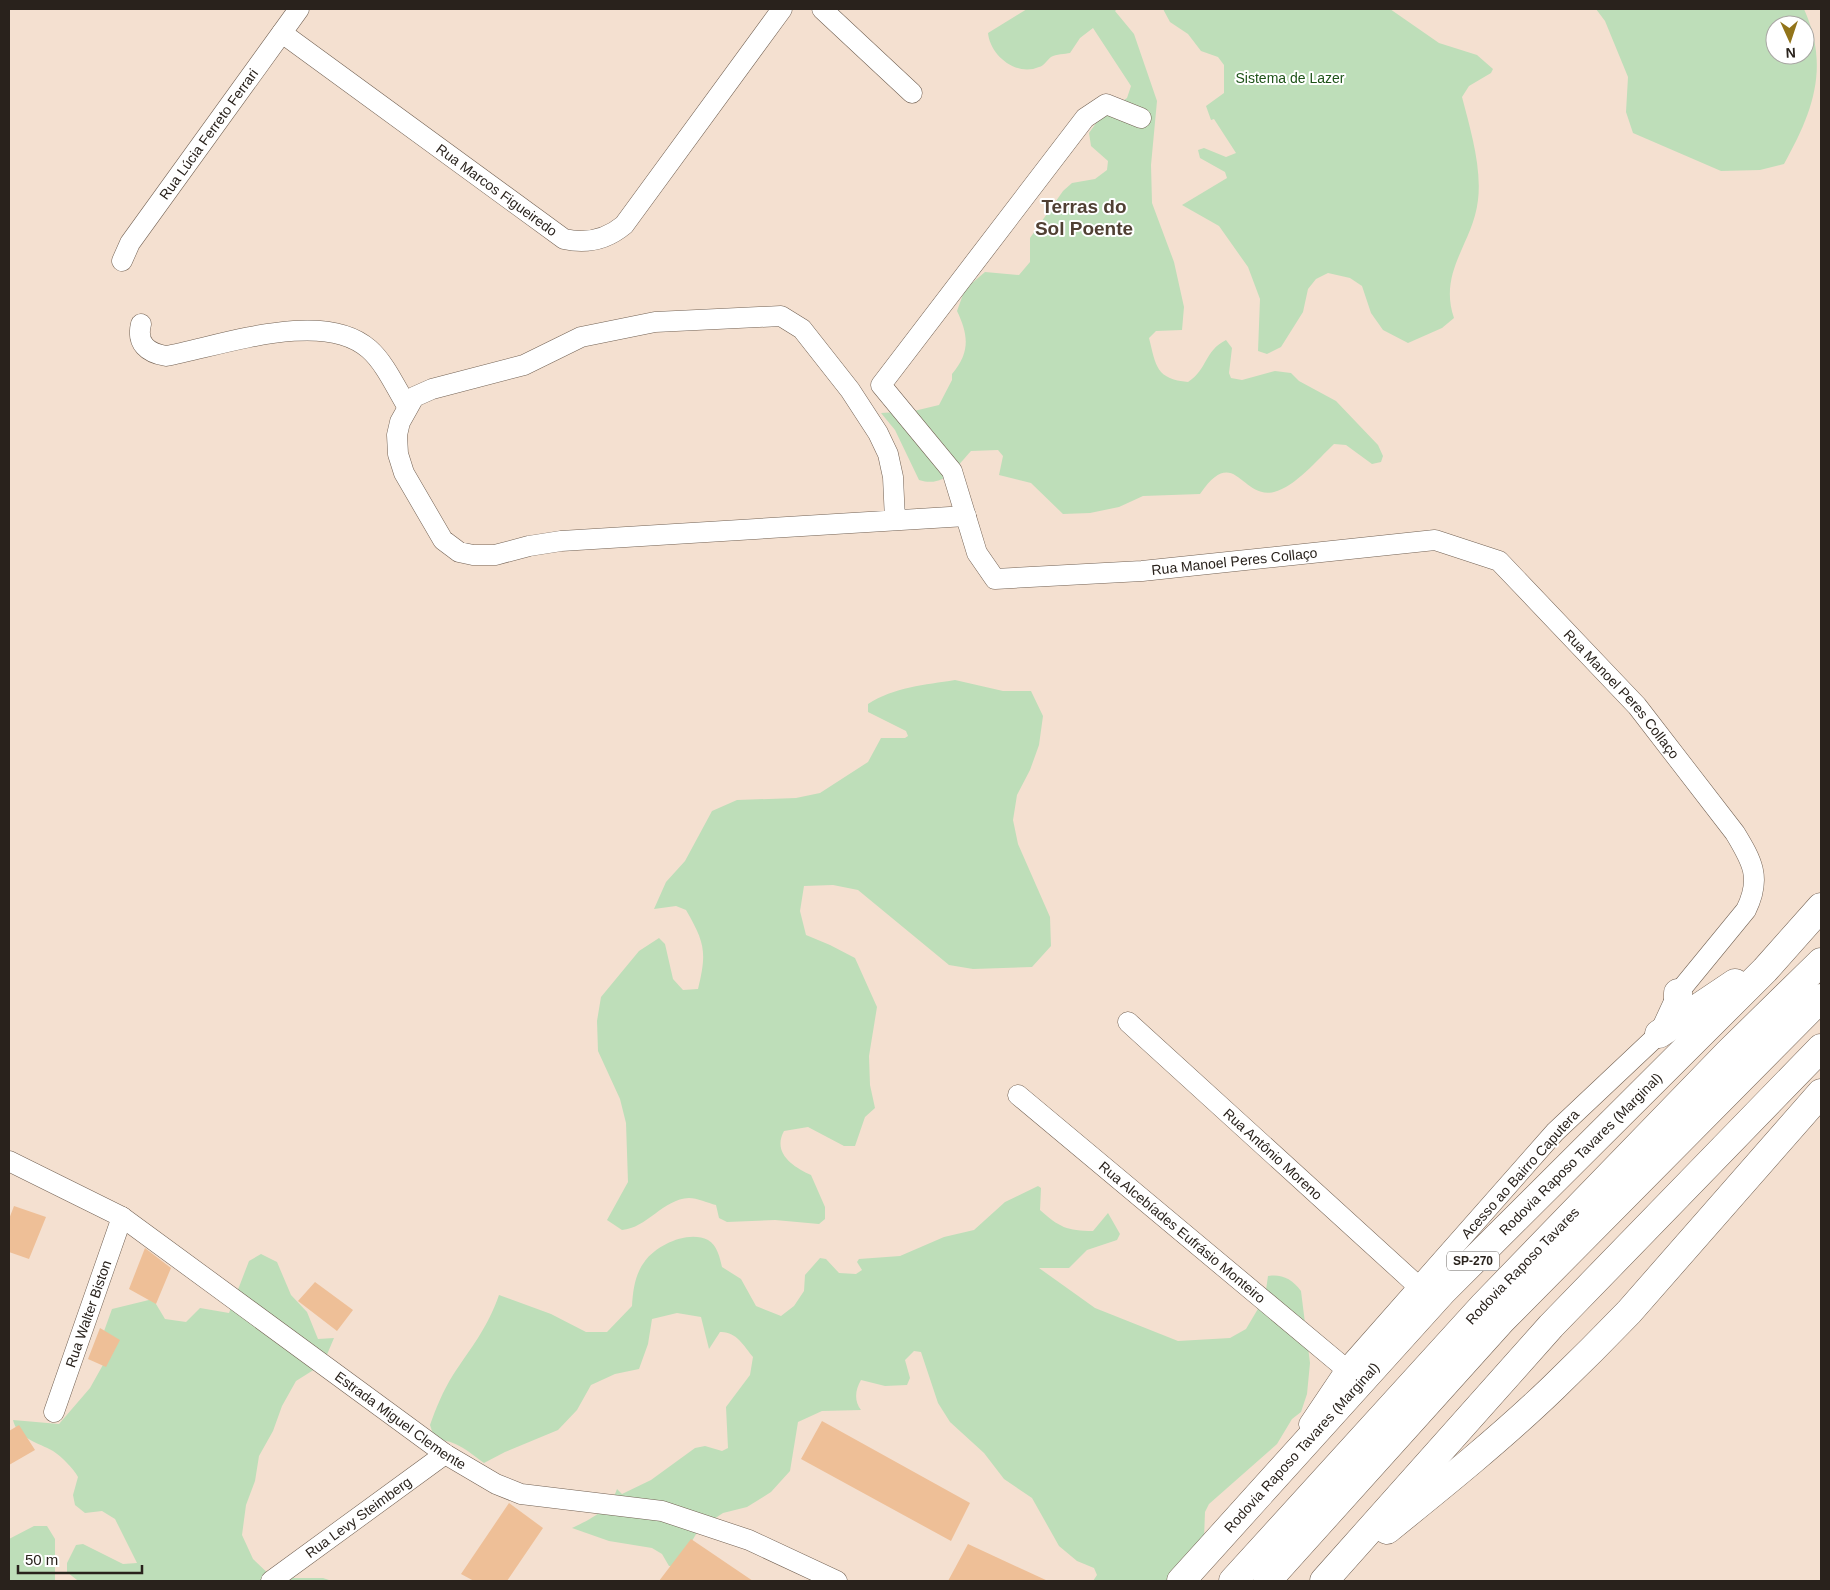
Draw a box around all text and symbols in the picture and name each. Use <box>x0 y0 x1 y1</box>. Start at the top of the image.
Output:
north arrow <box>1765 15 1815 65</box>
text: N <box>1785 45 1796 61</box>
street label: Rua Lúcia Ferreto Ferrari <box>156 66 261 203</box>
park label: Sistema de Lazer <box>1236 70 1345 86</box>
street label: Rua Marcos Figueiredo <box>433 140 561 239</box>
district label: Terras do Sol Poente <box>1035 196 1133 239</box>
street label: Rua Manoel Peres Collaço <box>1151 544 1318 578</box>
street label: Rua Manoel Peres Collaço <box>1560 626 1683 762</box>
street label: Rodovia Raposo Tavares (Marginal) <box>1496 1069 1665 1238</box>
street label: Rua Antônio Moreno <box>1220 1105 1326 1203</box>
street label: Acesso ao Bairro Caputera <box>1458 1106 1582 1242</box>
street label: Rua Alcebíades Eufrásio Monteiro <box>1096 1158 1269 1306</box>
street label: Rodovia Raposo Tavares <box>1462 1204 1582 1328</box>
road number: SP-270 <box>1447 1252 1499 1270</box>
street label: Rua Walter Biston <box>62 1258 114 1370</box>
street label: Rodovia Raposo Tavares (Marginal) <box>1221 1359 1382 1536</box>
street label: Estrada Miguel Clemente <box>332 1368 469 1473</box>
street label: Rua Levy Steimberg <box>302 1473 414 1561</box>
scale bar <box>18 1542 141 1574</box>
text: 50 m <box>25 1551 58 1568</box>

